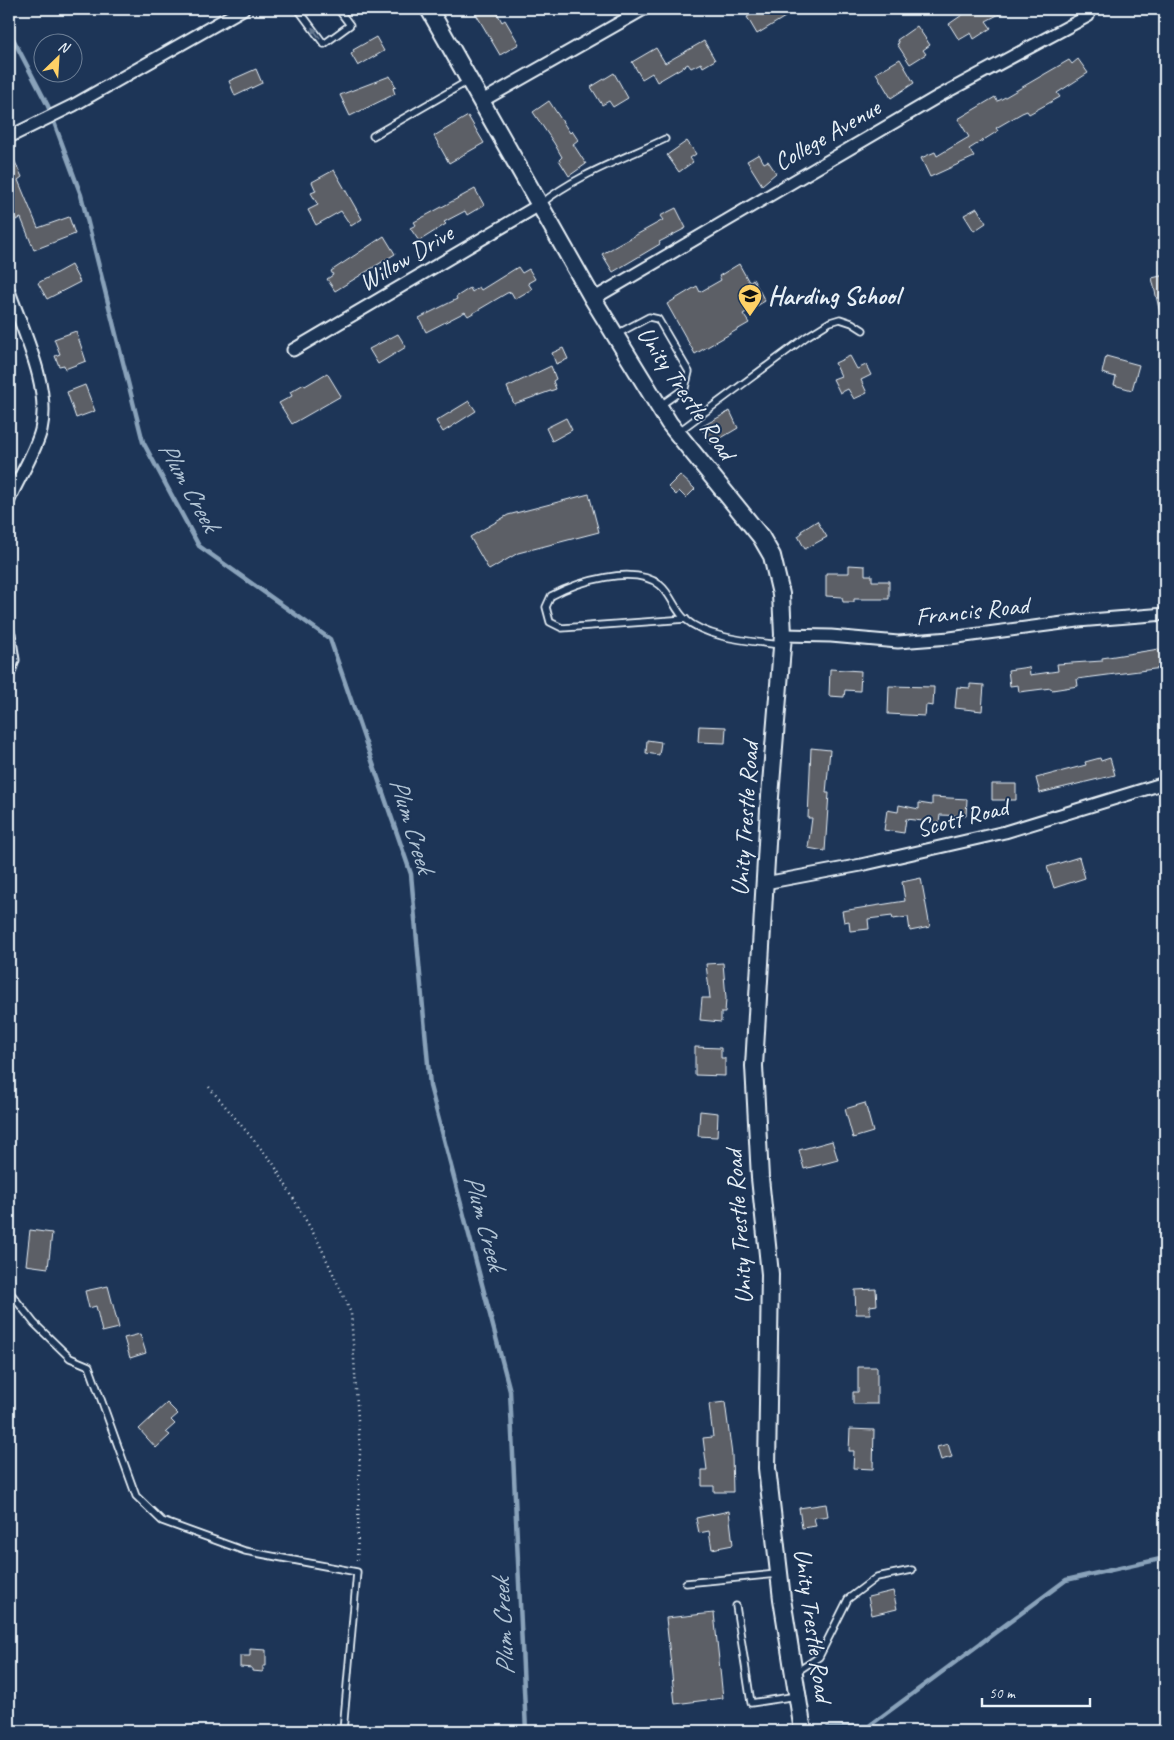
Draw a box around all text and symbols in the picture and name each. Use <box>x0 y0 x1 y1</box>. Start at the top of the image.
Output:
one-way arrow <box>311 27 322 40</box>
north arrow <box>32 32 82 82</box>
text: N <box>56 37 73 57</box>
street label: College Avenue <box>768 91 888 178</box>
street label: Willow Drive <box>353 216 461 299</box>
place label: Harding School <box>768 280 904 312</box>
school or university icon: Harding School <box>737 283 763 317</box>
street label: Unity Trestle Road <box>630 320 745 469</box>
water label: Plum Creek <box>151 436 229 540</box>
street label: Francis Road <box>914 589 1034 633</box>
street label: Unity Trestle Road <box>724 737 767 897</box>
water label: Plum Creek <box>382 774 443 880</box>
street label: Scott Road <box>913 790 1015 845</box>
street label: Unity Trestle Road <box>717 1145 760 1305</box>
water label: Plum Creek <box>457 1171 515 1277</box>
street label: Unity Trestle Road <box>786 1546 840 1708</box>
water label: Plum Creek <box>484 1573 522 1676</box>
scale bar <box>982 1675 1089 1707</box>
text: 50 m <box>989 1684 1016 1703</box>

